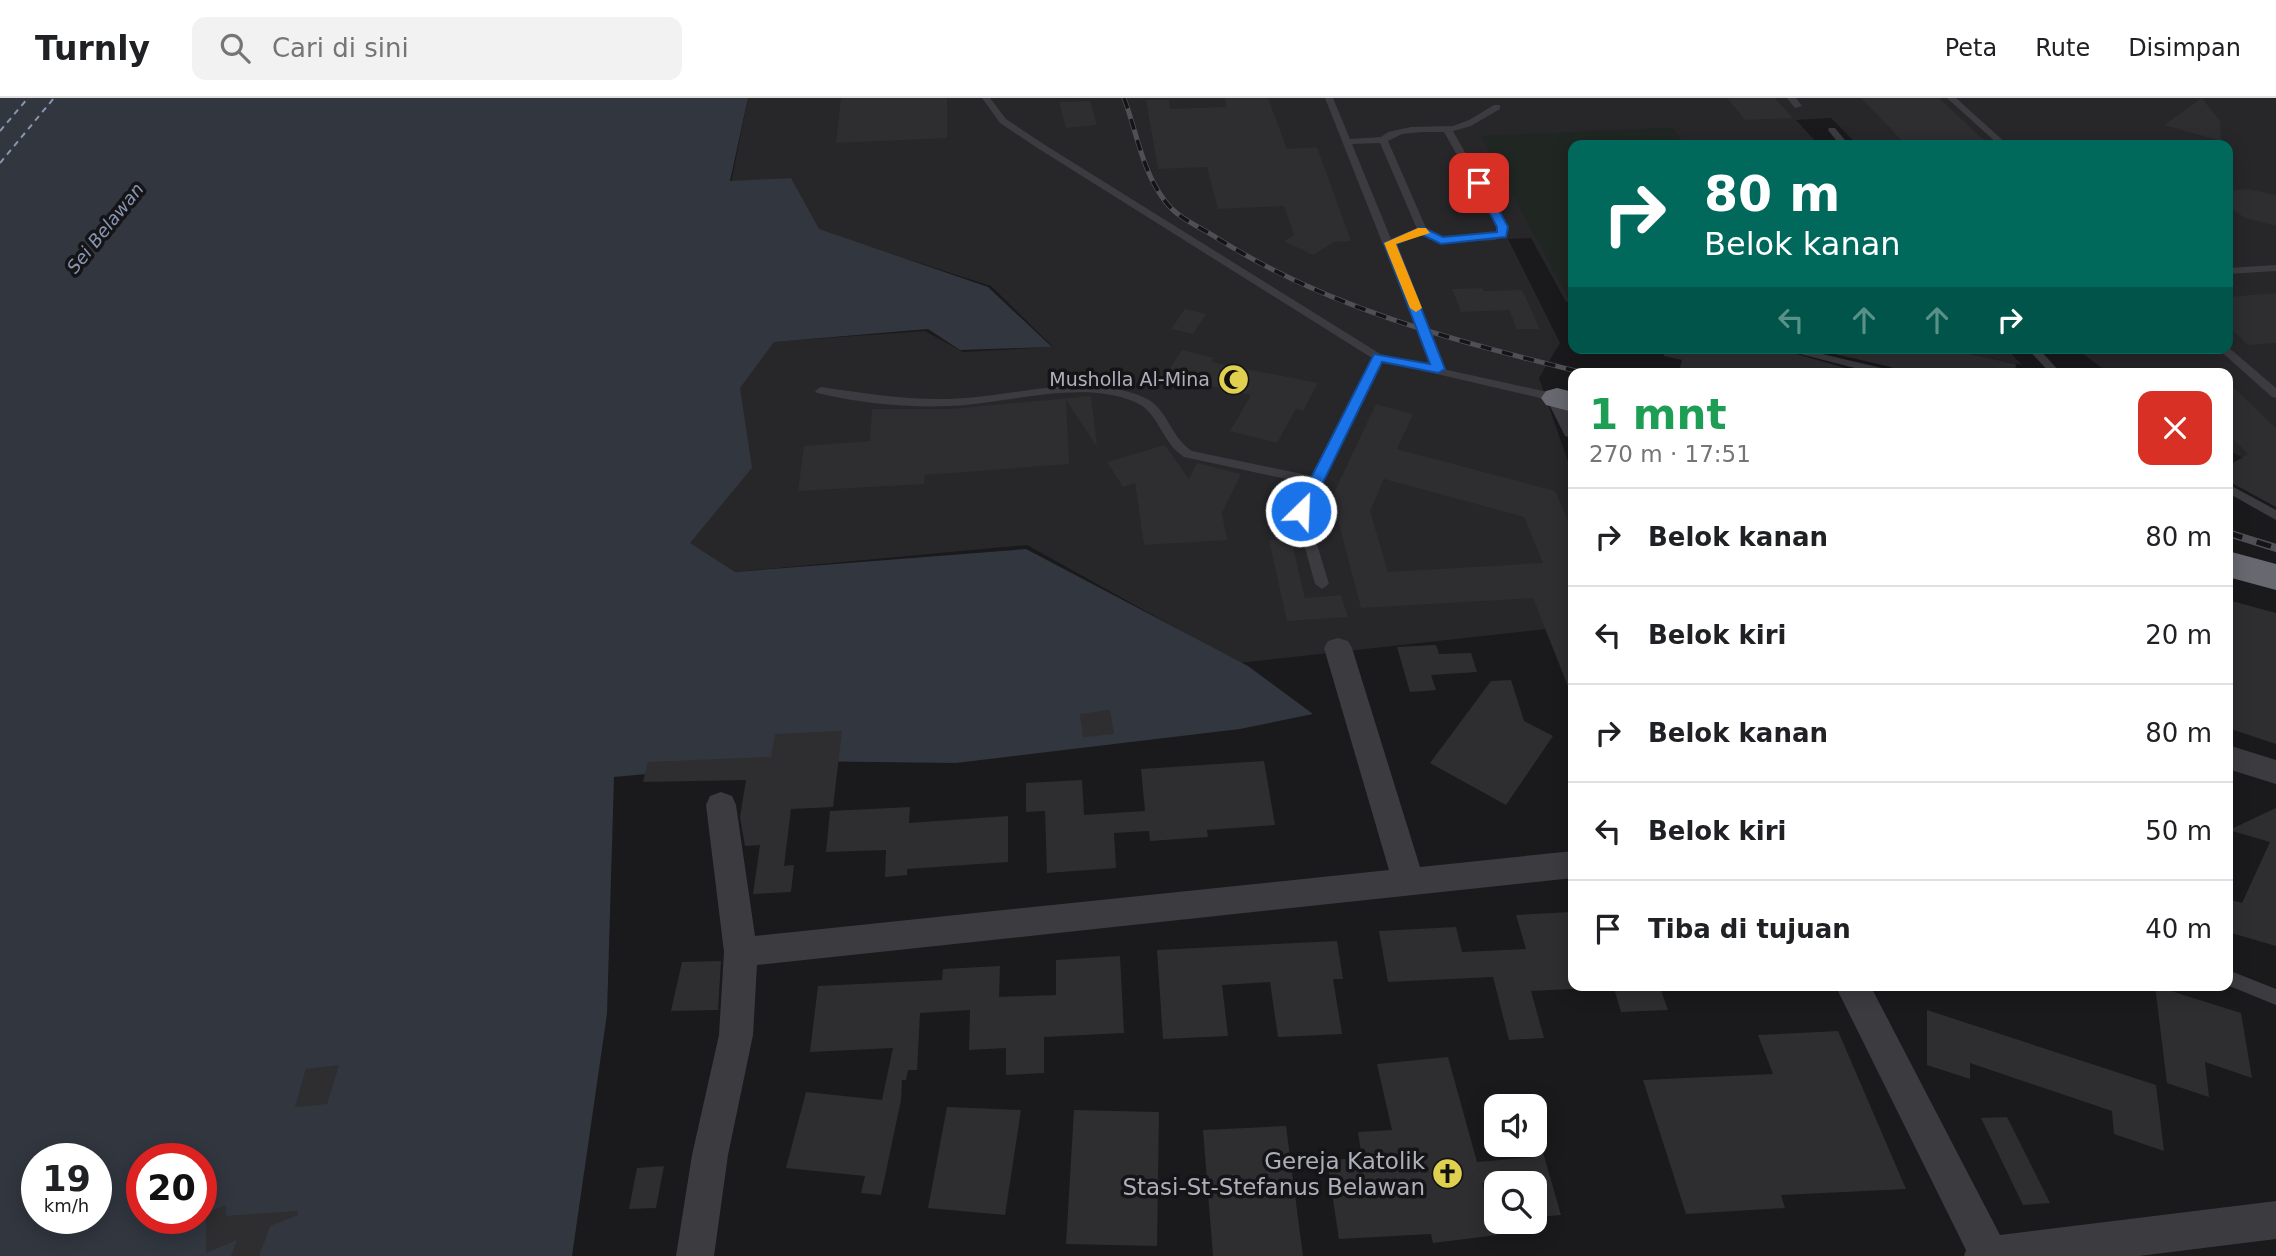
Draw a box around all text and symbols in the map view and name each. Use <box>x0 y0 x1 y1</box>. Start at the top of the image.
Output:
search box <box>192 17 682 80</box>
text: Turnly <box>35 29 150 68</box>
icon: search <box>216 29 254 67</box>
text: Cari di sini <box>272 33 409 63</box>
text: Peta <box>1945 34 1997 62</box>
text: Rute <box>2035 34 2090 62</box>
text: Disimpan <box>2128 34 2241 62</box>
pin <box>1449 153 1509 213</box>
icon: arrive <box>1460 164 1498 202</box>
text: 80 m <box>1704 166 1840 223</box>
icon: right <box>1589 168 1680 259</box>
water label: Sei Belawan <box>62 179 148 277</box>
text: Belok kanan <box>1704 225 1901 263</box>
icon: left <box>1772 301 1810 339</box>
icon: ahead <box>1845 301 1883 339</box>
icon: ahead <box>1918 301 1956 339</box>
icon: right <box>1991 301 2029 339</box>
mosque icon: Musholla Al-Mina <box>1216 362 1250 396</box>
place label: Musholla Al-Mina <box>1049 368 1210 390</box>
text: 1 mnt <box>1589 390 1727 439</box>
button: close <box>2138 391 2212 465</box>
text: 270 m · 17:51 <box>1589 441 1751 467</box>
position arrow <box>1264 474 1338 548</box>
icon: right <box>1589 518 1627 556</box>
text: Belok kanan <box>1648 522 1828 552</box>
text: 80 m <box>2145 522 2212 552</box>
icon: left <box>1589 616 1627 654</box>
text: Belok kiri <box>1648 620 1787 650</box>
text: 20 m <box>2145 620 2212 650</box>
icon: right <box>1589 714 1627 752</box>
text: Belok kanan <box>1648 718 1828 748</box>
text: 80 m <box>2145 718 2212 748</box>
icon: left <box>1589 812 1627 850</box>
text: Belok kiri <box>1648 816 1787 846</box>
text: 50 m <box>2145 816 2212 846</box>
icon: arrive <box>1589 910 1627 948</box>
text: Tiba di tujuan <box>1648 914 1851 944</box>
text: 40 m <box>2145 914 2212 944</box>
map controls <box>1484 1094 1547 1234</box>
button: sound <box>1484 1094 1547 1157</box>
speed limit sign: 20 <box>126 1143 217 1234</box>
place label: Gereja Katolik Stasi-St-Stefanus Belawan <box>1122 1148 1426 1200</box>
church icon: Gereja Katolik Stasi-St-Stefanus Belawan <box>1431 1157 1465 1191</box>
text: 19 <box>42 1159 91 1199</box>
button: search <box>1484 1171 1547 1234</box>
text: km/h <box>44 1195 89 1216</box>

